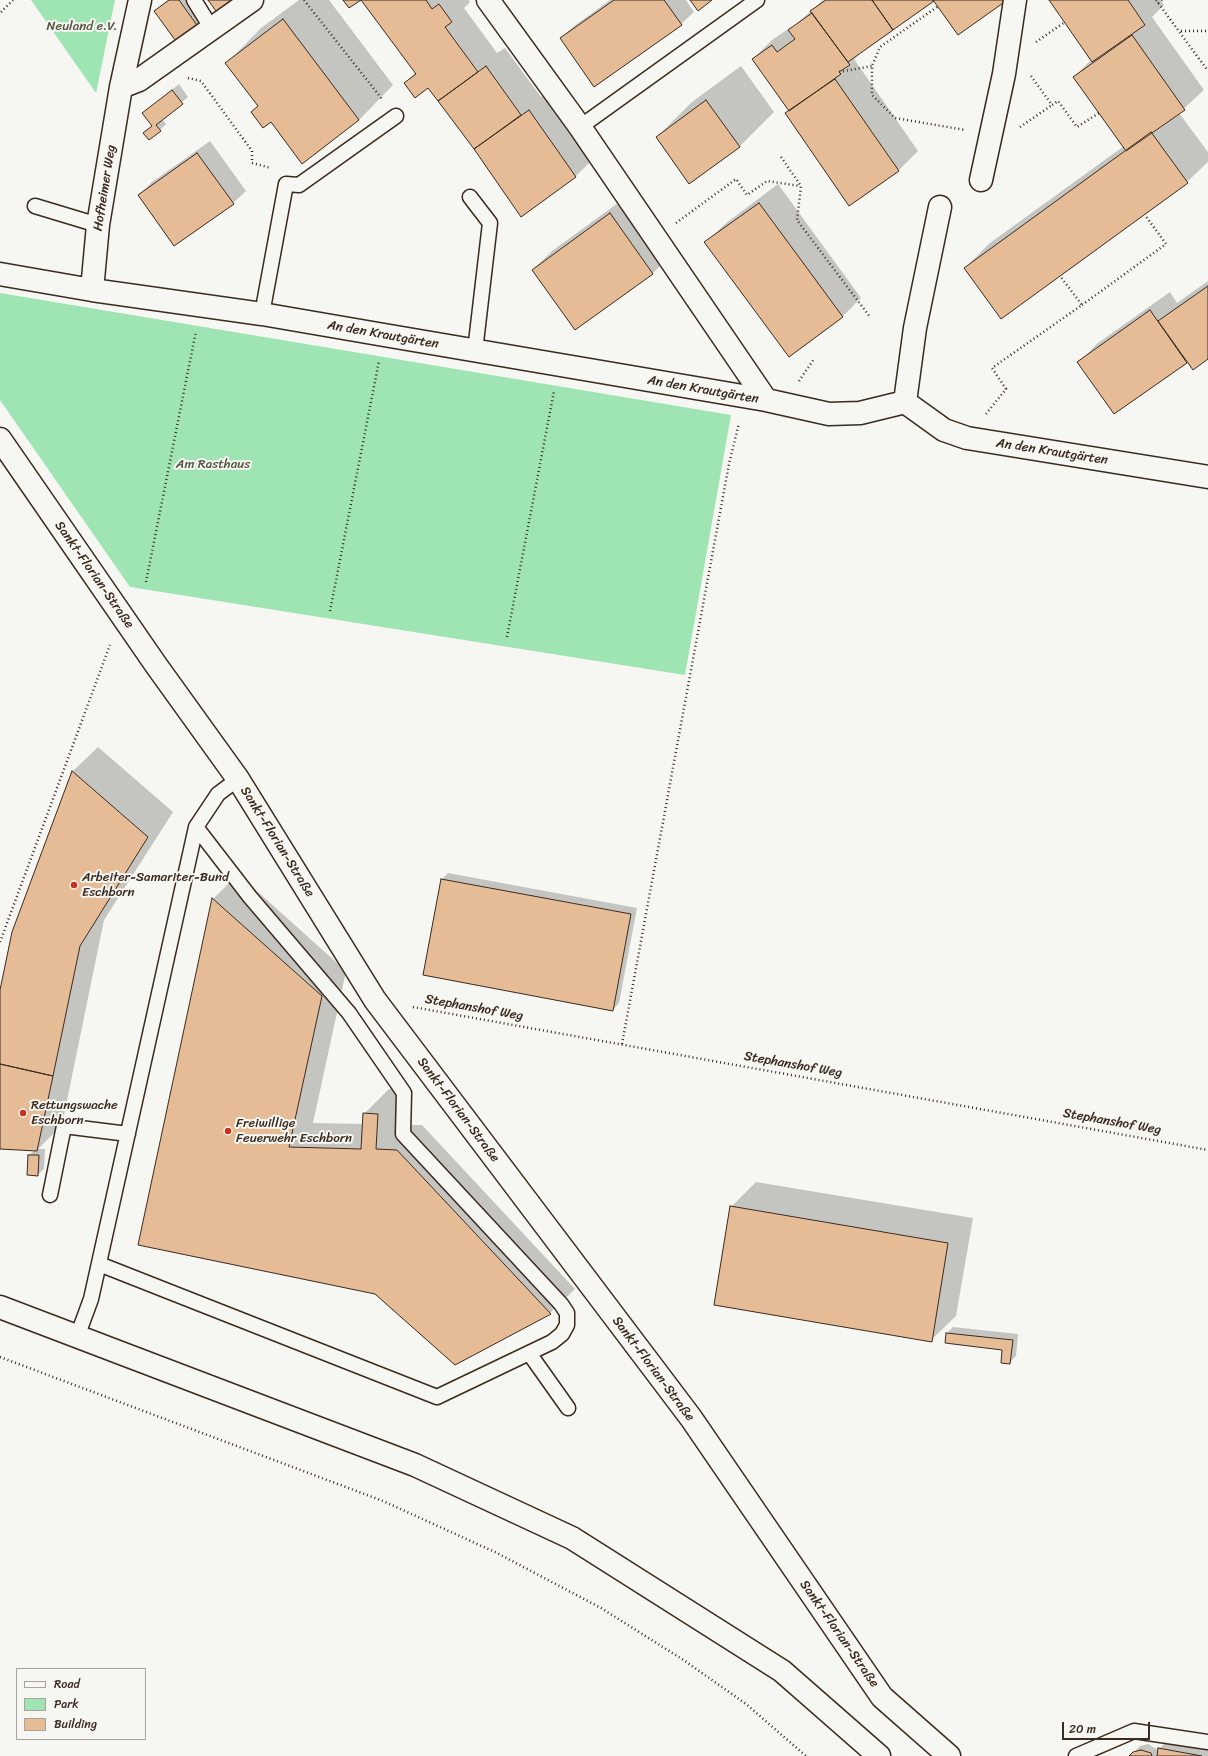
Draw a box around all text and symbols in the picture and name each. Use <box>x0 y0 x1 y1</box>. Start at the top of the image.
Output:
park label: Neuland e.V. <box>46 19 118 35</box>
street label: Hofheimer Weg <box>90 144 120 232</box>
street label: An den Krautgärten <box>326 318 440 352</box>
street label: An den Krautgärten <box>646 373 760 407</box>
street label: An den Krautgärten <box>995 435 1109 469</box>
park label: Am Rasthaus <box>176 457 250 473</box>
street label: Sankt-Florian-Straße <box>51 518 137 632</box>
street label: Sankt-Florian-Straße <box>237 784 317 900</box>
place label: Arbeiter-Samariter-Bund Eschborn <box>82 870 229 901</box>
marker: Arbeiter-Samariter-Bund Eschborn <box>69 880 79 890</box>
street label: Stephanshof Weg <box>424 992 524 1024</box>
street label: Stephanshof Weg <box>743 1049 843 1081</box>
street label: Sankt-Florian-Straße <box>414 1055 502 1165</box>
place label: Rettungswache Eschborn <box>31 1098 118 1129</box>
street label: Stephanshof Weg <box>1062 1106 1162 1138</box>
marker: Rettungswache Eschborn <box>18 1108 28 1118</box>
place label: Freiwillige Feuerwehr Eschborn <box>236 1116 352 1147</box>
marker: Freiwillige Feuerwehr Eschborn <box>223 1126 233 1136</box>
street label: Sankt-Florian-Straße <box>609 1314 697 1424</box>
street label: Sankt-Florian-Straße <box>796 1577 882 1691</box>
legend <box>16 1668 146 1740</box>
text: Road <box>54 1673 80 1695</box>
text: Park <box>54 1693 79 1715</box>
text: Building <box>54 1713 97 1735</box>
scale bar <box>1064 1714 1152 1740</box>
text: 20 m <box>1069 1718 1096 1740</box>

